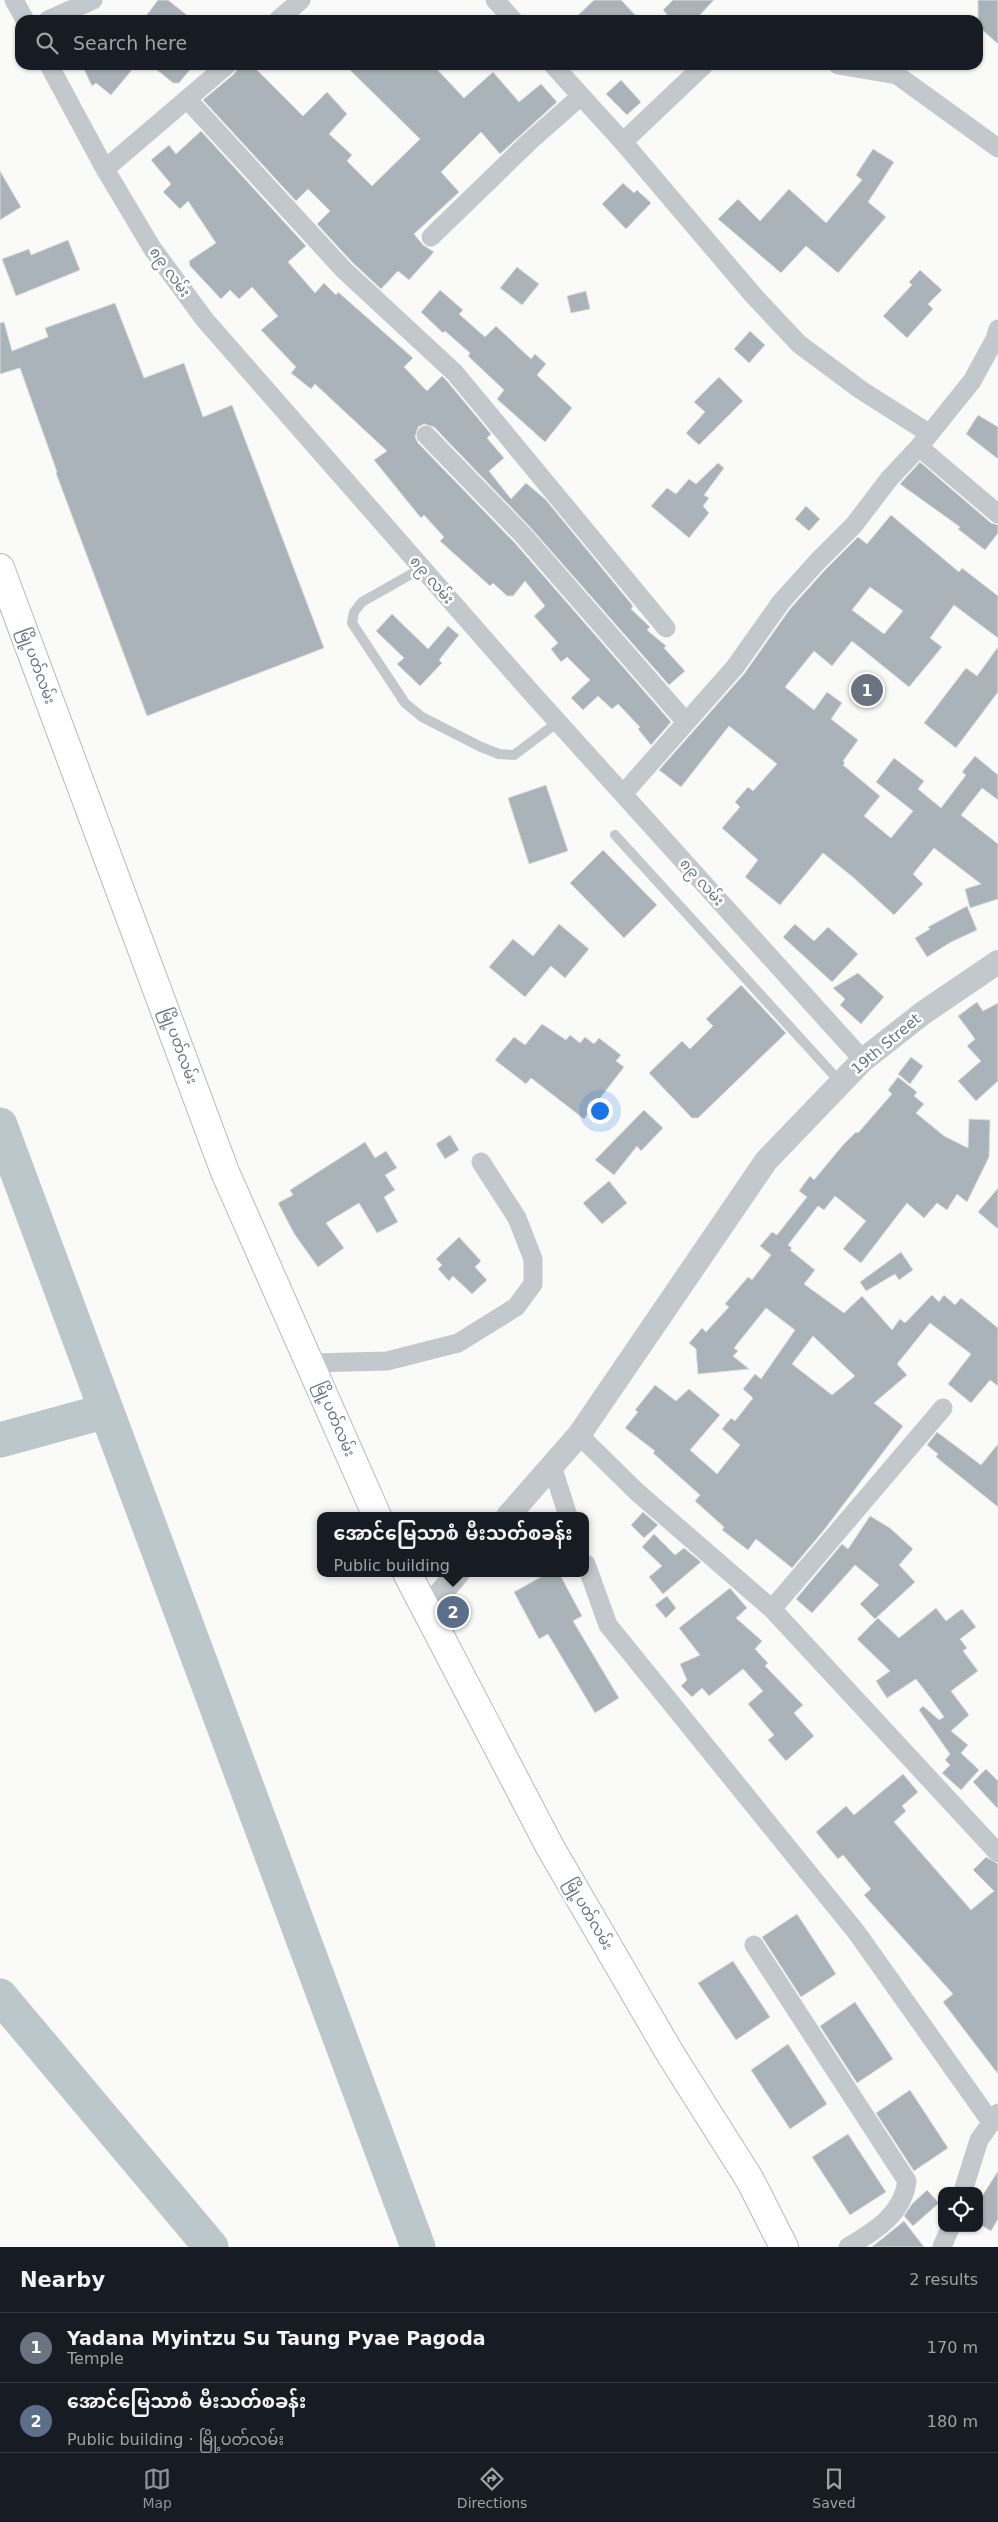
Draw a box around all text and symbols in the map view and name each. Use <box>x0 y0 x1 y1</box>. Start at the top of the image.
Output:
search box <box>15 15 983 70</box>
icon: search <box>33 29 61 57</box>
text: Search here <box>73 32 187 54</box>
street label: ၈၉ လမ်း <box>143 243 195 302</box>
street label: ၈၉ လမ်း <box>404 552 458 610</box>
street label: မြို့ပတ်လမ်း <box>12 625 60 708</box>
pin: 1 <box>851 671 883 709</box>
street label: ၈၉ လမ်း <box>674 854 729 911</box>
street label: မြို့ပတ်လမ်း <box>154 1005 202 1088</box>
street label: 19th Street <box>848 1010 924 1078</box>
your location <box>587 1098 613 1124</box>
street label: မြို့ပတ်လမ်း <box>308 1378 360 1460</box>
popup <box>317 1512 589 1577</box>
text: အောင်မြေသာစံ မီးသတ်စခန်း <box>333 1522 573 1544</box>
text: Public building <box>333 1556 450 1575</box>
pin: 2 <box>437 1593 469 1631</box>
street label: မြို့ပတ်လမ်း <box>559 1874 618 1955</box>
map controls <box>938 2187 983 2232</box>
button: locate <box>938 2187 983 2232</box>
text: Nearby <box>20 2268 105 2292</box>
text: 2 results <box>909 2270 978 2289</box>
text: Yadana Myintzu Su Taung Pyae Pagoda <box>67 2327 486 2349</box>
text: 1 <box>30 2338 42 2357</box>
text: 170 m <box>927 2338 978 2357</box>
text: Temple <box>67 2349 124 2368</box>
text: အောင်မြေသာစံ မီးသတ်စခန်း <box>67 2390 306 2412</box>
text: 2 <box>30 2412 42 2431</box>
text: 180 m <box>927 2412 978 2431</box>
text: Public building · မြို့ပတ်လမ်း <box>67 2430 284 2449</box>
tab: Map <box>142 2465 172 2511</box>
tab: Directions <box>457 2465 527 2511</box>
tab: Saved <box>812 2465 856 2511</box>

